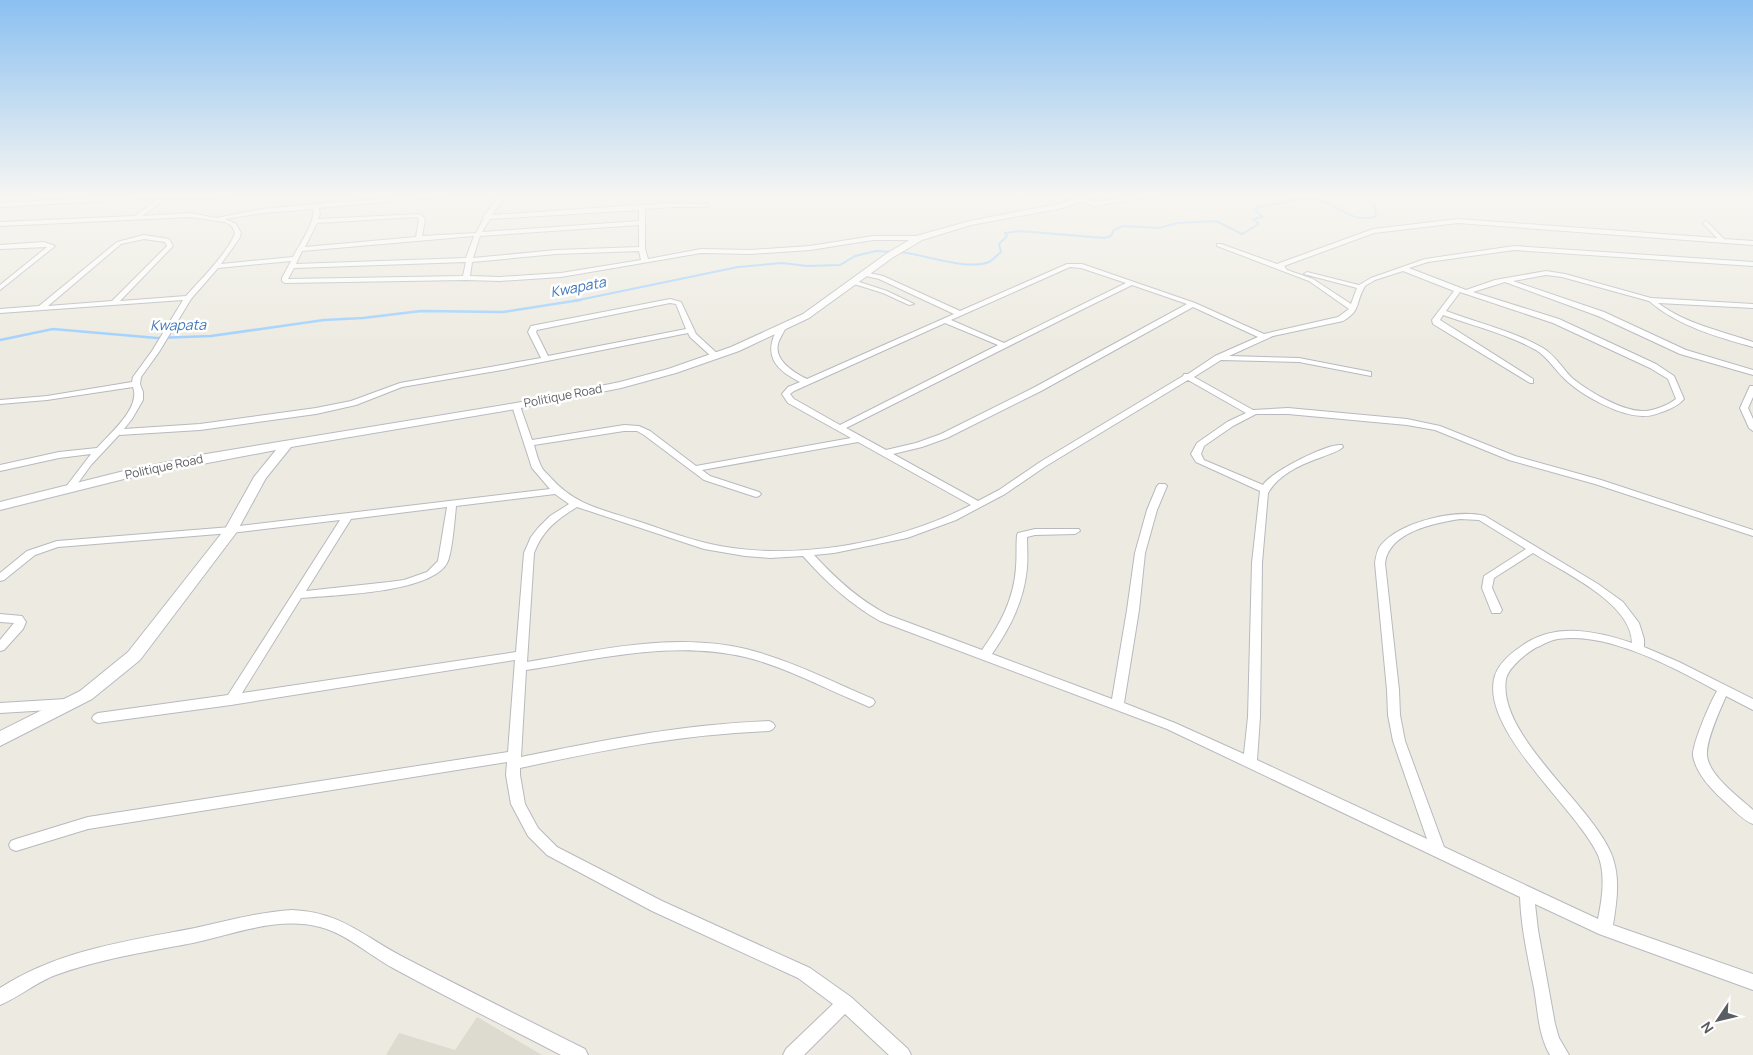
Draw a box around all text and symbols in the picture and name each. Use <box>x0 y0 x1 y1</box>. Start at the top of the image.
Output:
water label: Kwapata <box>549 272 608 301</box>
water label: Kwapata <box>150 314 207 334</box>
street label: Politique Road <box>522 380 604 411</box>
street label: Politique Road <box>123 450 205 483</box>
north arrow <box>1693 995 1743 1045</box>
text: N <box>1696 1018 1718 1037</box>

